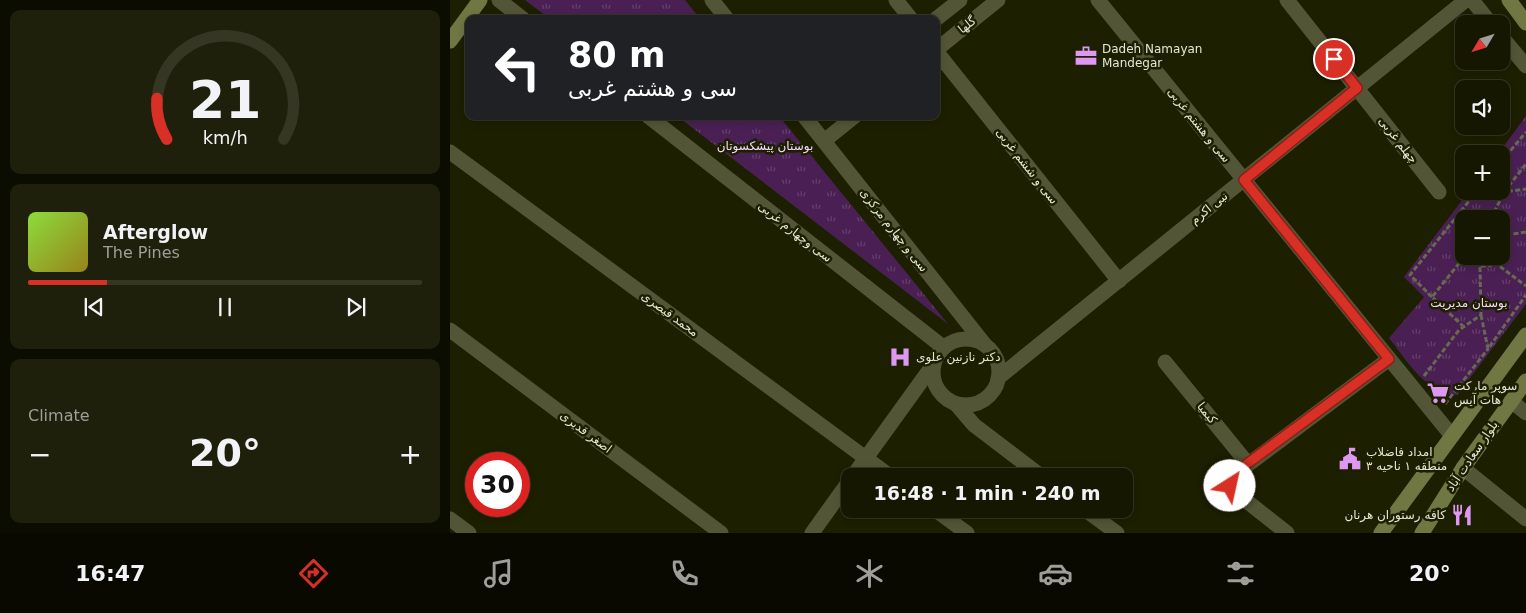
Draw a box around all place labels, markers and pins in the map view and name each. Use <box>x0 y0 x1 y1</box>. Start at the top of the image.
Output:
pin <box>1313 38 1355 80</box>
place label: Dadeh Namayan Mandegar <box>1102 42 1202 70</box>
office icon: Dadeh Namayan Mandegar <box>1073 43 1099 69</box>
hospital icon: دکتر نازنین علوی <box>887 344 913 370</box>
place label: دکتر نازنین علوی <box>916 350 1001 365</box>
place label: سوپر مارکت هات آیس <box>1454 379 1517 408</box>
supermarket icon: سوپر مارکت هات آیس <box>1425 380 1451 406</box>
place label: امداد فاضلاب منطقه ۱ ناحیه ۳ <box>1366 445 1447 473</box>
public building icon: امداد فاضلاب منطقه ۱ ناحیه ۳ <box>1337 446 1363 472</box>
restaurant icon: كافه رستوران هرنان <box>1449 502 1475 528</box>
place label: كافه رستوران هرنان <box>1344 508 1446 523</box>

